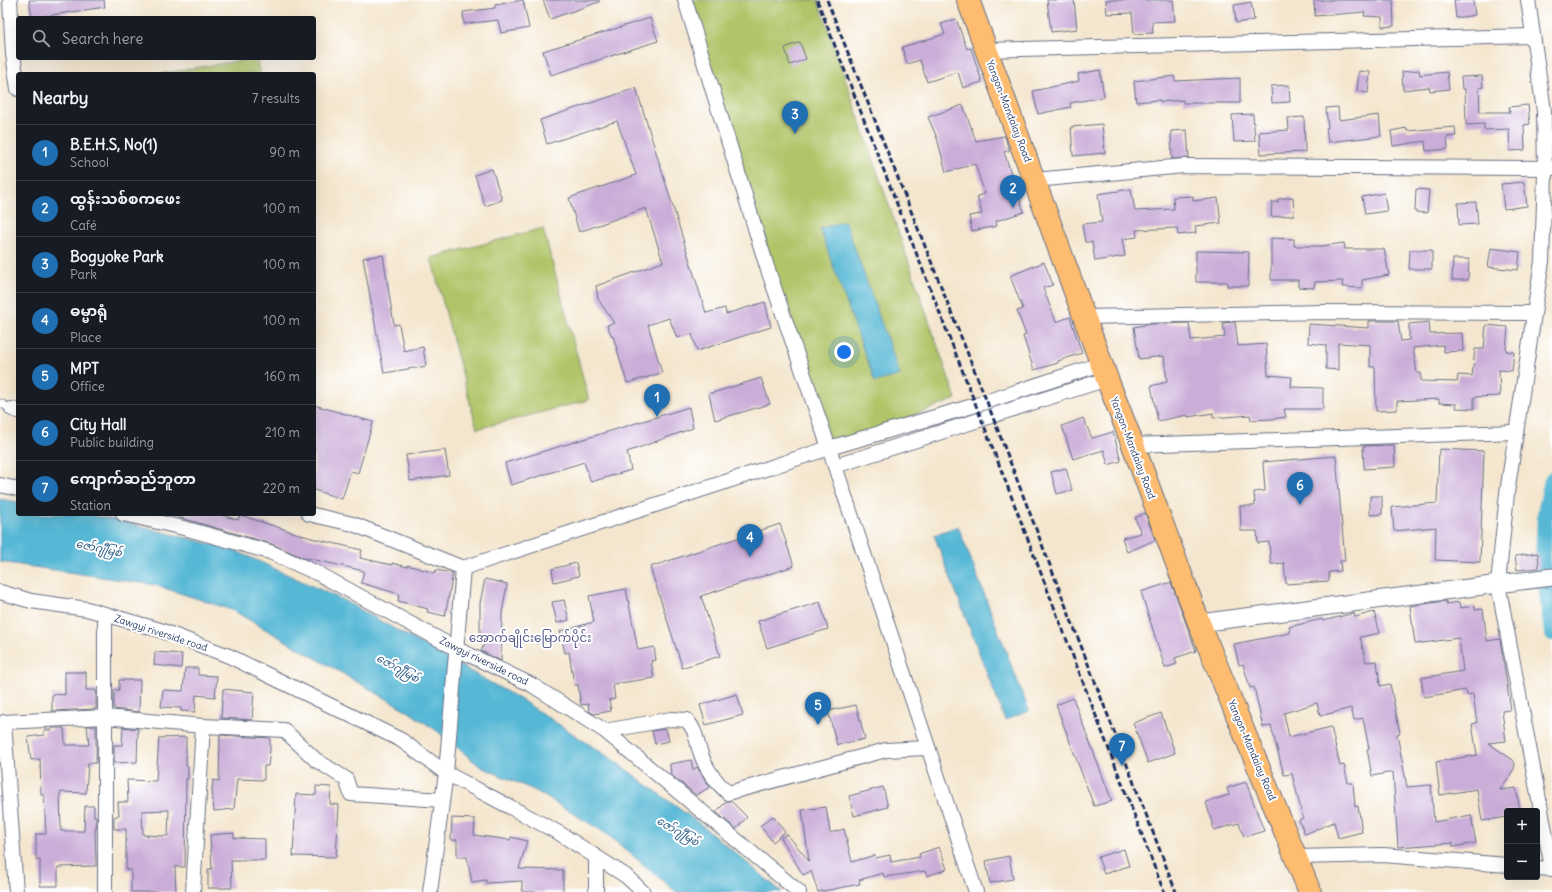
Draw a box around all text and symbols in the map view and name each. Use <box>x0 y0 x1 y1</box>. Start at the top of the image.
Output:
search box <box>16 16 316 60</box>
icon: search <box>30 27 52 49</box>
text: Search here <box>62 29 143 48</box>
street label: Yangon-Mandalay Road <box>984 58 1034 164</box>
text: Nearby <box>32 87 88 109</box>
text: 7 results <box>252 90 300 107</box>
pin: 3 <box>782 101 808 134</box>
text: B.E.H.S, No(1) <box>70 135 157 154</box>
text: 1 <box>42 144 48 161</box>
text: 90 m <box>269 144 300 161</box>
text: School <box>70 154 109 171</box>
pin: 2 <box>1000 175 1026 208</box>
text: ထွန်းသစ်စကဖေး <box>70 189 181 208</box>
text: 2 <box>41 200 49 217</box>
text: 100 m <box>263 200 300 217</box>
text: Café <box>70 217 97 234</box>
text: Bogyoke Park <box>70 247 164 266</box>
text: 3 <box>41 256 49 273</box>
text: 100 m <box>263 256 300 273</box>
text: Park <box>70 266 97 283</box>
text: ဓမ္မာရုံ <box>70 301 108 320</box>
text: 4 <box>41 312 49 329</box>
text: 100 m <box>263 312 300 329</box>
text: Place <box>70 329 101 346</box>
your location <box>834 342 854 362</box>
text: MPT <box>70 359 99 378</box>
text: 5 <box>41 368 49 385</box>
text: 160 m <box>264 368 300 385</box>
text: Office <box>70 378 105 395</box>
pin: 1 <box>644 384 670 417</box>
street label: Yangon-Mandalay Road <box>1108 395 1158 501</box>
text: City Hall <box>70 415 126 434</box>
text: 6 <box>41 424 49 441</box>
text: 210 m <box>265 424 300 441</box>
text: Public building <box>70 434 154 451</box>
text: ကျောက်ဆည်ဘူတာ <box>70 469 196 488</box>
pin: 6 <box>1287 472 1313 505</box>
text: 7 <box>42 480 48 497</box>
text: 220 m <box>263 480 300 497</box>
text: Station <box>70 497 111 514</box>
pin: 4 <box>737 524 763 557</box>
water label: ဇော်ဂျီမြစ် <box>74 535 124 563</box>
street label: Zawgyi riverside road <box>113 612 209 654</box>
district label: အောက်ချိုင်းမြောက်ပိုင်း <box>469 629 591 648</box>
street label: Zawgyi riverside road <box>437 634 531 688</box>
water label: ဇော်ဂျီမြစ် <box>373 650 423 688</box>
pin: 5 <box>805 692 831 725</box>
street label: Yangon-Mandalay Road <box>1225 698 1279 802</box>
pin: 7 <box>1109 733 1135 766</box>
map controls <box>1504 808 1540 880</box>
button: + <box>1504 808 1540 844</box>
water label: ဇော်ဂျီမြစ် <box>653 812 703 852</box>
button: − <box>1504 844 1540 880</box>

